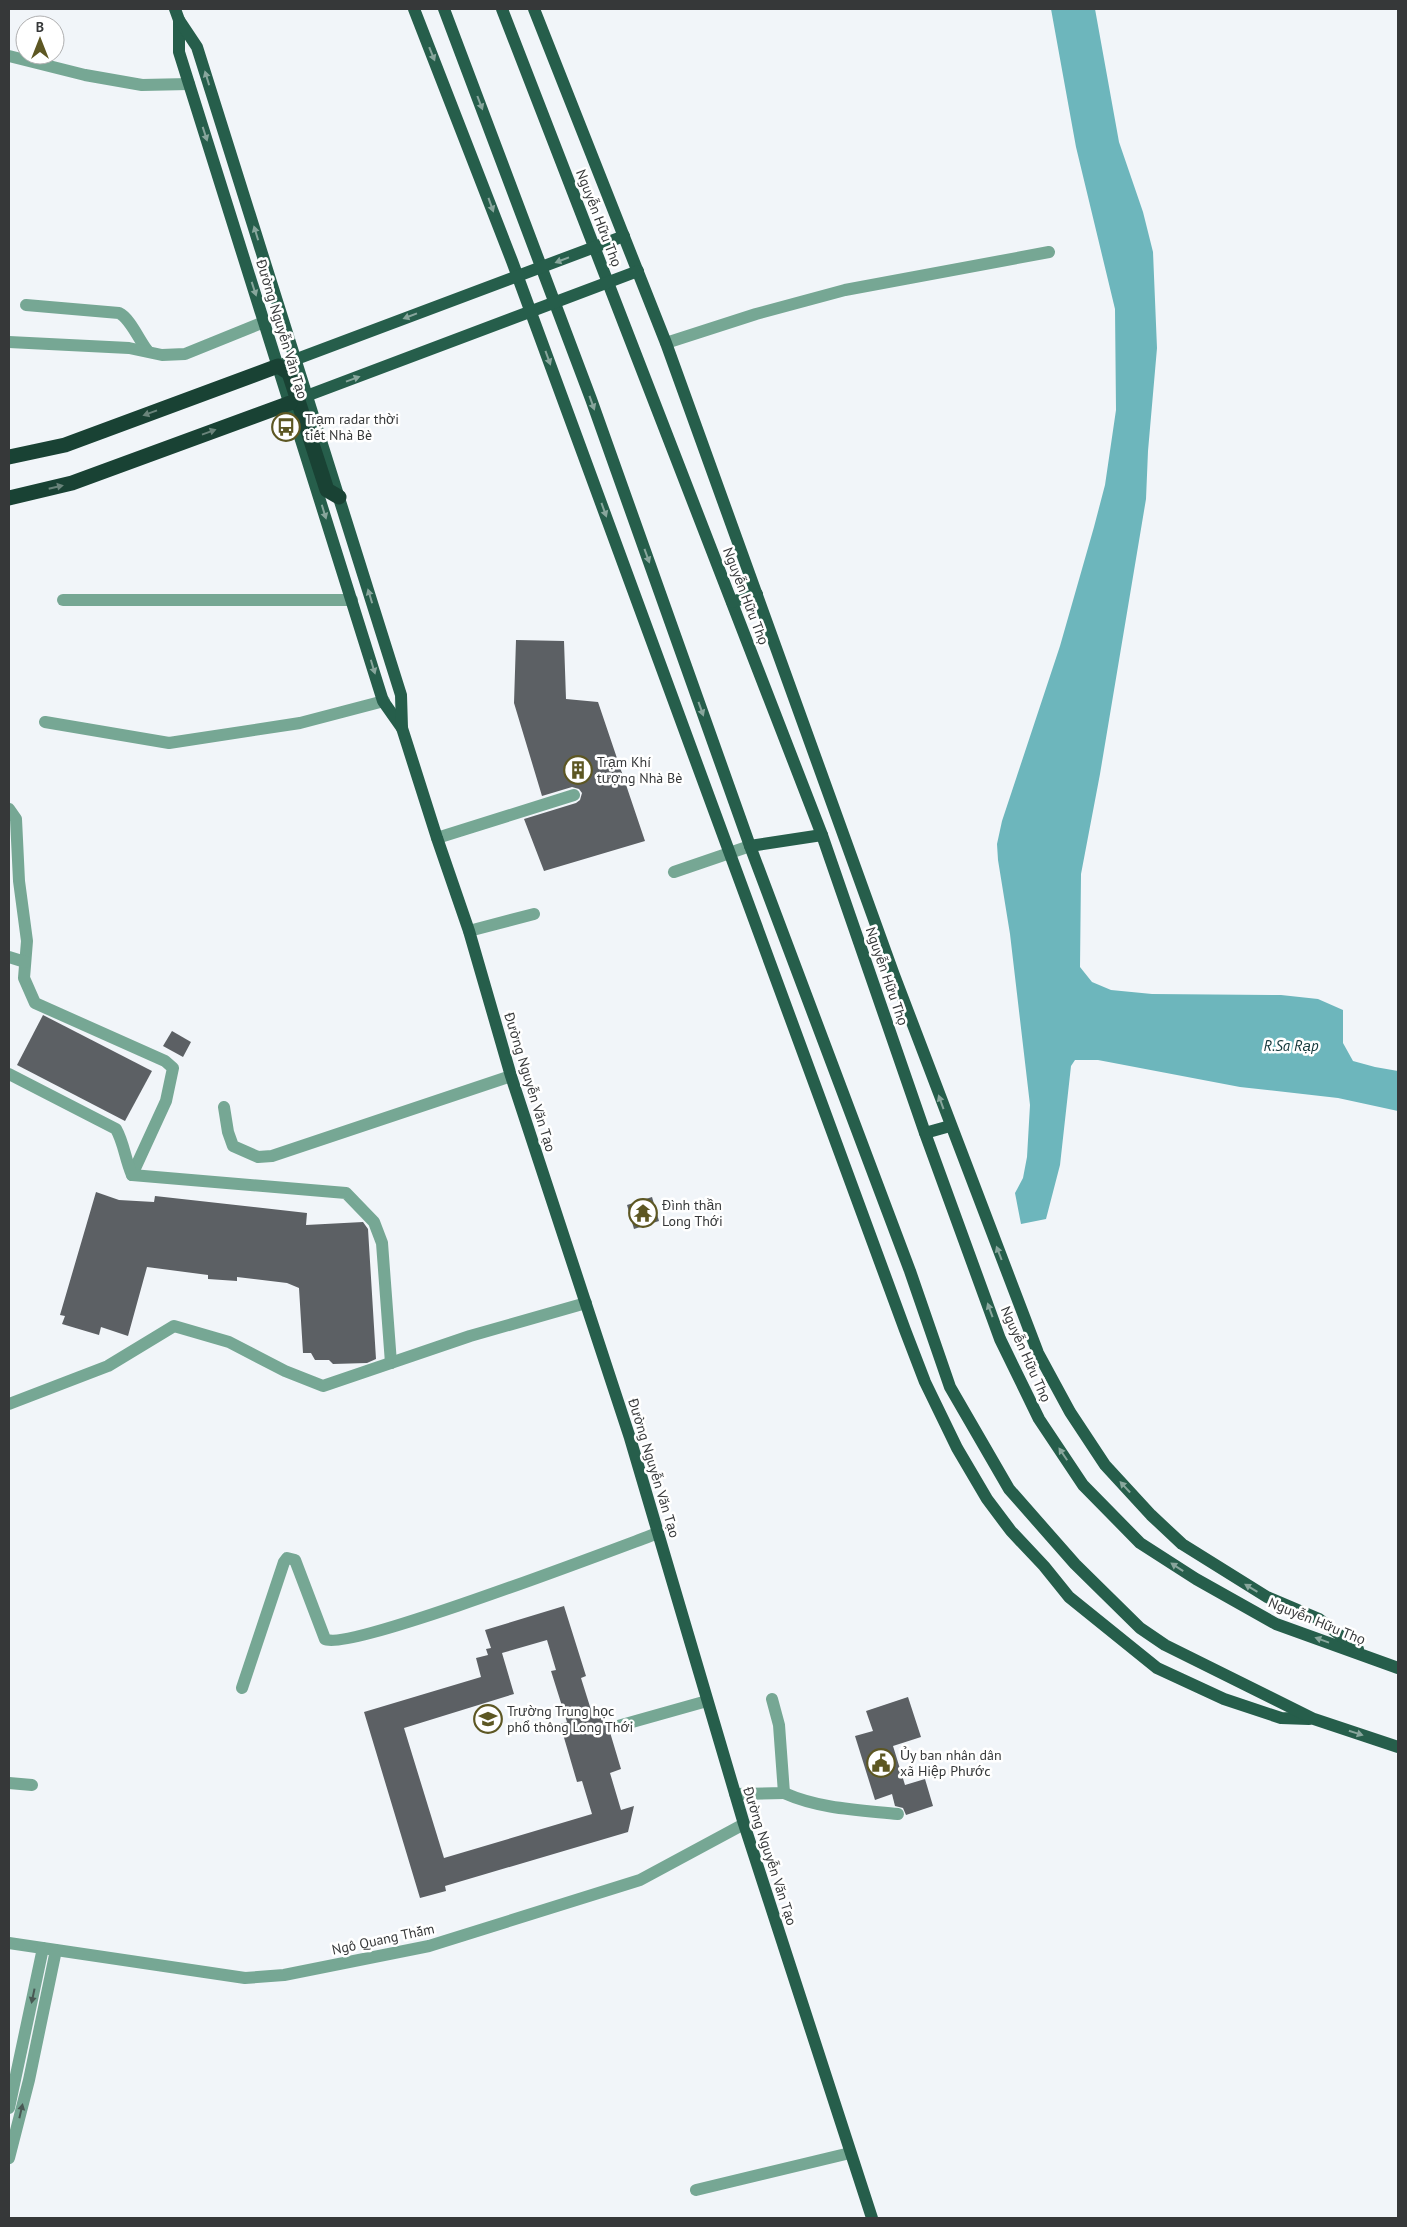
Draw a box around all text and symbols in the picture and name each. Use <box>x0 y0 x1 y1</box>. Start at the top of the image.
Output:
north arrow <box>15 15 65 65</box>
text: B <box>36 18 44 36</box>
one-way arrow <box>428 47 436 62</box>
one-way arrow <box>203 70 210 85</box>
one-way arrow <box>476 96 484 111</box>
one-way arrow <box>202 127 209 142</box>
street label: Nguyễn Hữu Thọ <box>572 167 626 270</box>
one-way arrow <box>488 198 495 213</box>
one-way arrow <box>251 225 259 240</box>
street label: Đường Nguyễn Văn Tạo <box>252 256 312 401</box>
one-way arrow <box>554 256 569 264</box>
one-way arrow <box>251 282 258 297</box>
one-way arrow <box>402 313 417 320</box>
one-way arrow <box>544 351 552 366</box>
one-way arrow <box>345 375 360 382</box>
one-way arrow <box>588 396 596 411</box>
one-way arrow <box>142 409 157 417</box>
place label: Trạm radar thời tiết Nhà Bè <box>305 410 399 444</box>
bus stop icon: Trạm radar thời tiết Nhà Bè <box>271 412 301 442</box>
one-way arrow <box>202 428 217 436</box>
one-way arrow <box>49 483 64 491</box>
one-way arrow <box>600 503 608 518</box>
one-way arrow <box>321 505 328 520</box>
street label: Nguyễn Hữu Thọ <box>719 545 773 648</box>
one-way arrow <box>643 549 651 564</box>
one-way arrow <box>366 589 373 604</box>
one-way arrow <box>369 660 377 675</box>
one-way arrow <box>697 702 705 717</box>
place label: Trạm Khí tượng Nhà Bè <box>597 753 682 787</box>
building icon: Trạm Khí tượng Nhà Bè <box>563 755 593 785</box>
street label: Nguyễn Hữu Thọ <box>862 924 912 1028</box>
street label: Đường Nguyễn Văn Tạo <box>500 1009 560 1154</box>
water label: R.Sa Rạp <box>1263 1036 1319 1055</box>
one-way arrow <box>937 1094 945 1109</box>
place label: Đình thần Long Thới <box>661 1196 723 1230</box>
temple icon: Đình thần Long Thới <box>628 1198 658 1228</box>
one-way arrow <box>995 1246 1002 1261</box>
one-way arrow <box>986 1302 993 1317</box>
street label: Nguyễn Hữu Thọ <box>997 1303 1055 1405</box>
street label: Đường Nguyễn Văn Tạo <box>624 1395 684 1540</box>
one-way arrow <box>1058 1447 1068 1461</box>
one-way arrow <box>1119 1481 1131 1493</box>
one-way arrow <box>1171 1562 1184 1572</box>
one-way arrow <box>1245 1583 1258 1592</box>
street label: Nguyễn Hữu Thọ <box>1266 1593 1368 1649</box>
one-way arrow <box>1314 1636 1329 1644</box>
place label: Trường Trung học phổ thông Long Thới <box>507 1702 633 1736</box>
school or university icon: Trường Trung học phổ thông Long Thới <box>473 1704 503 1734</box>
one-way arrow <box>1349 1729 1364 1737</box>
place label: Ủy ban nhân dân xã Hiệp Phước <box>900 1746 1002 1780</box>
public building icon: Ủy ban nhân dân xã Hiệp Phước <box>866 1748 896 1778</box>
street label: Đường Nguyễn Văn Tạo <box>739 1783 801 1928</box>
street label: Ngô Quang Thắm <box>330 1919 436 1959</box>
one-way arrow <box>29 1988 37 2003</box>
one-way arrow <box>17 2104 25 2119</box>

